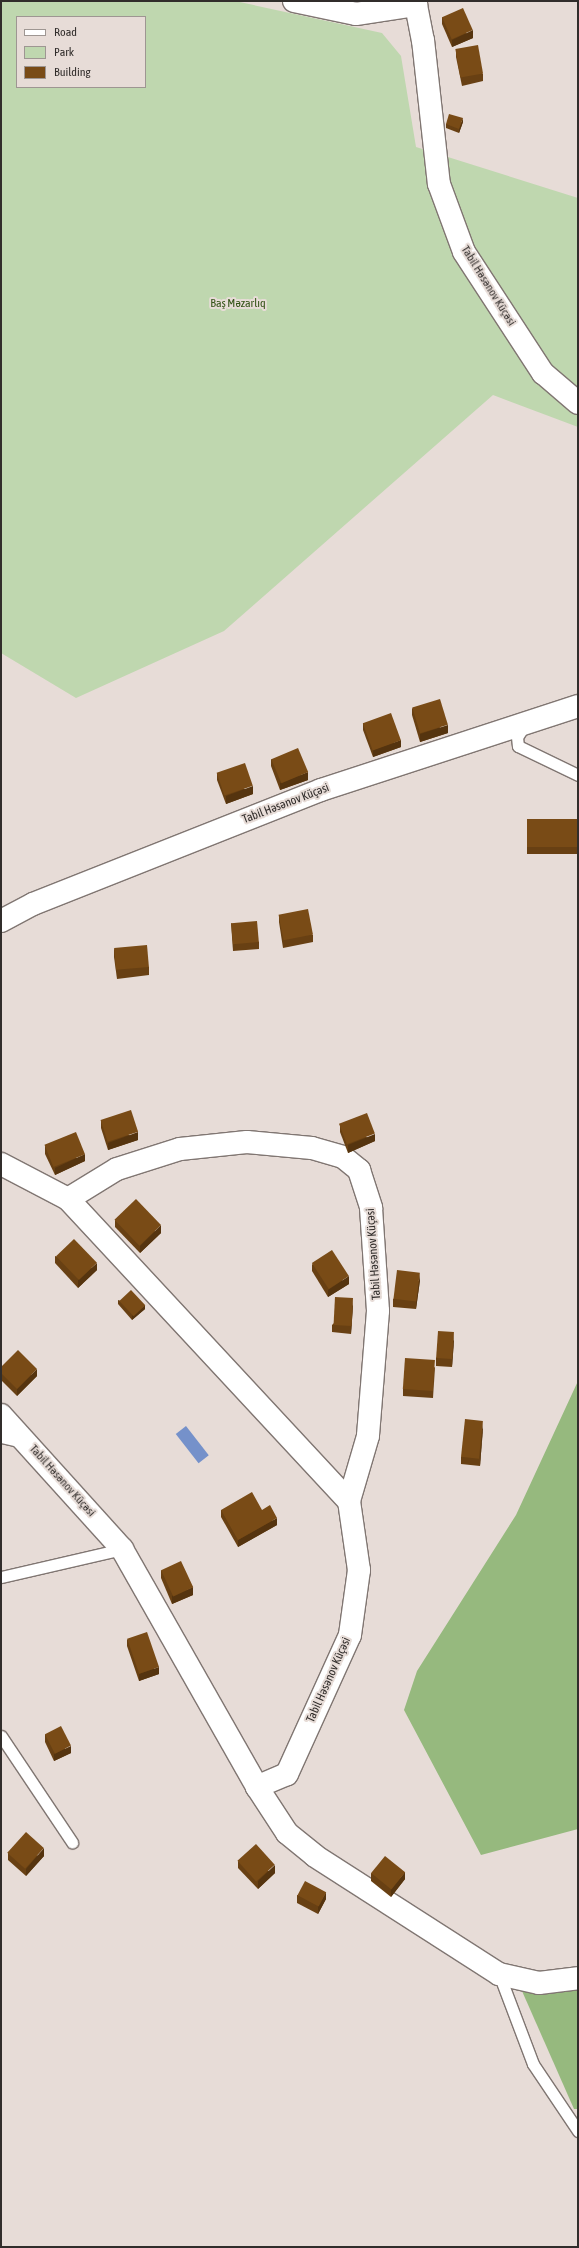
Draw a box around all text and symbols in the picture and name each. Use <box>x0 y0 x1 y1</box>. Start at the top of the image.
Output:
legend <box>16 16 146 88</box>
text: Road <box>54 25 77 39</box>
text: Park <box>54 45 74 59</box>
text: Building <box>54 65 91 79</box>
street label: Tabil Həsənov Küçəsi <box>458 243 518 329</box>
park label: Baş Məzarlıq <box>210 297 266 311</box>
street label: Tabil Həsənov Küçəsi <box>241 781 331 827</box>
street label: Tabil Həsənov Küçəsi <box>364 1208 384 1300</box>
street label: Tabil Həsənov Küçəsi <box>26 1442 98 1520</box>
street label: Tabil Həsənov Küçəsi <box>304 1635 354 1725</box>

